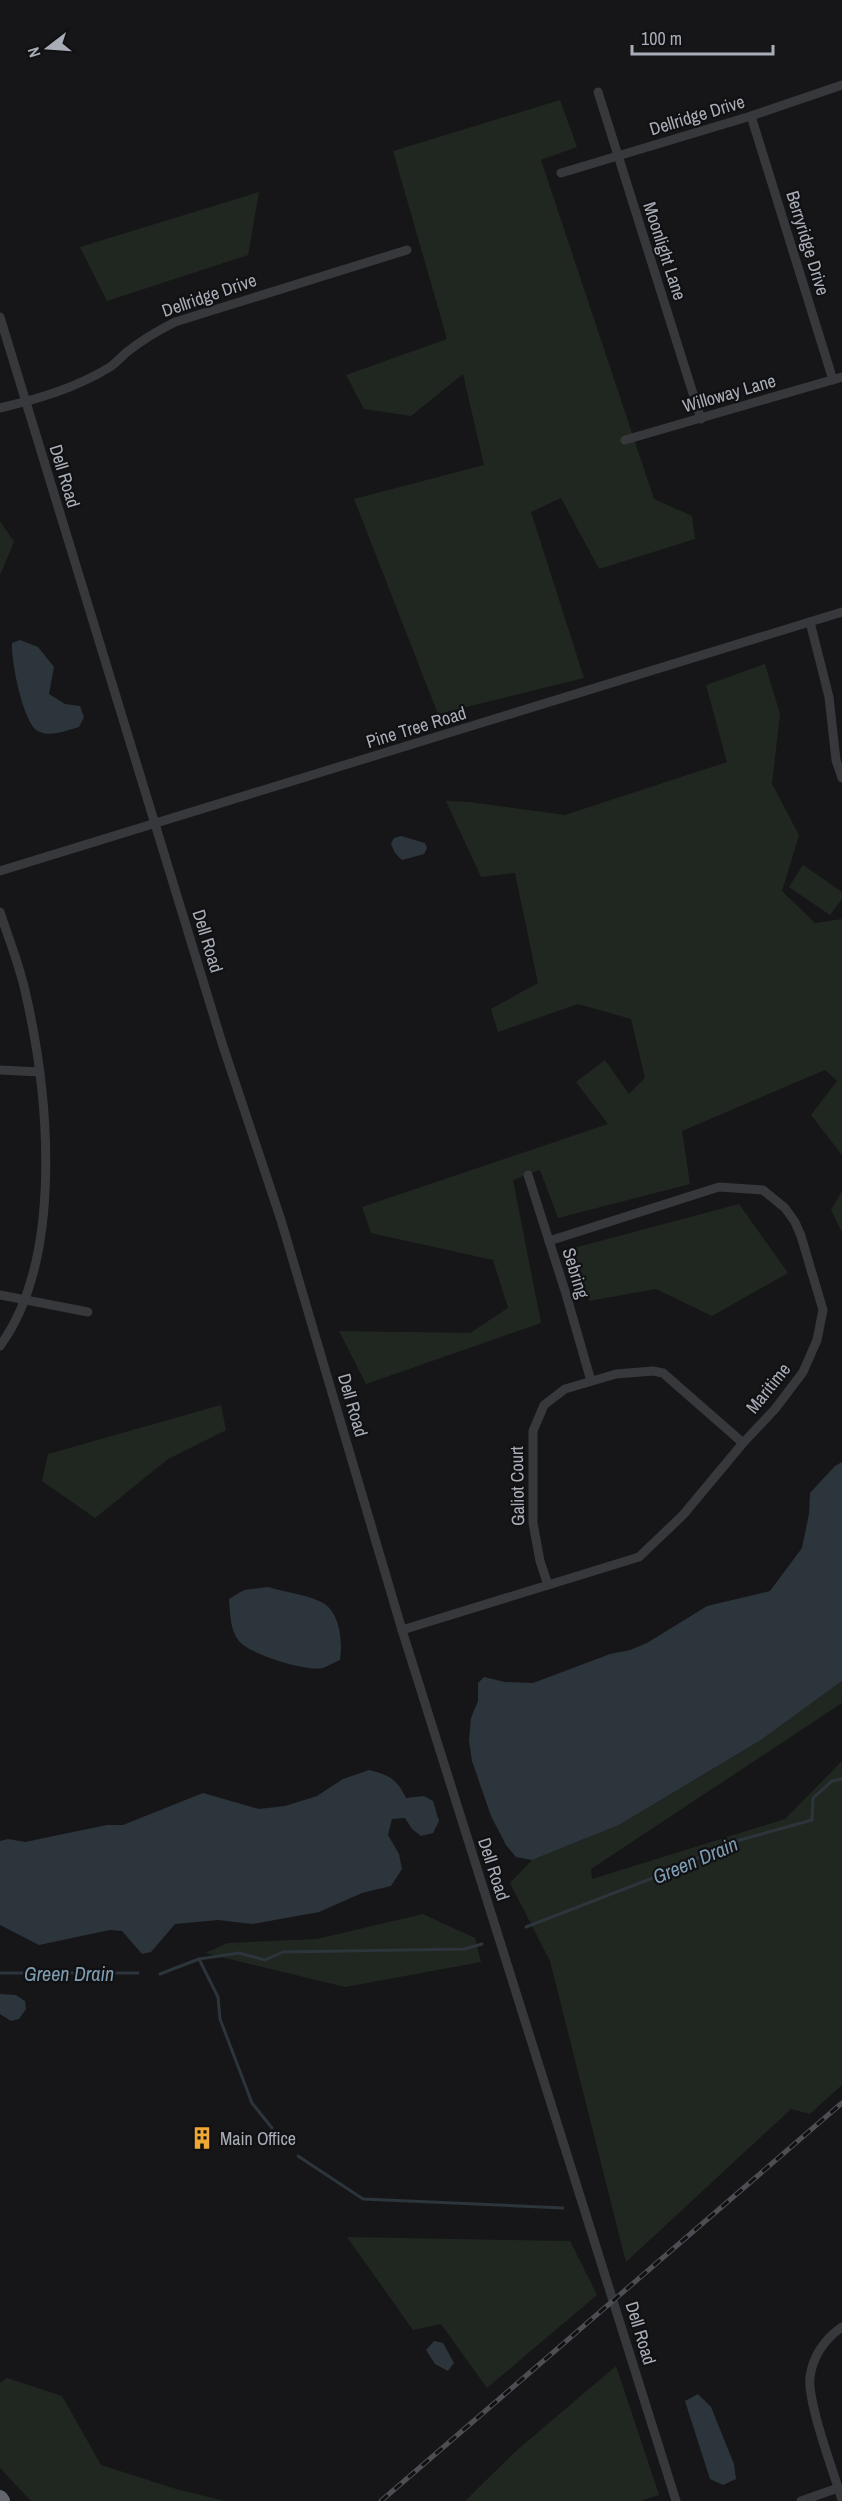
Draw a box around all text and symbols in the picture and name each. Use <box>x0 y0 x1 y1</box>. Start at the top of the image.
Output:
north arrow <box>18 18 78 78</box>
scale bar <box>632 18 773 56</box>
text: 100 m <box>641 26 682 51</box>
text: N <box>22 45 46 60</box>
street label: Dellridge Drive <box>646 89 748 141</box>
street label: Berryridge Drive <box>780 188 836 298</box>
street label: Moonlight Lane <box>637 199 693 303</box>
street label: Dellridge Drive <box>158 267 260 323</box>
street label: Willoway Lane <box>679 368 779 418</box>
street label: Dell Road <box>44 441 86 511</box>
street label: Pine Tree Road <box>363 700 469 754</box>
street label: Dell Road <box>187 906 229 976</box>
street label: Sebring <box>556 1245 596 1302</box>
street label: Maritime <box>740 1358 796 1418</box>
street label: Dell Road <box>332 1370 374 1440</box>
street label: Galiot Court <box>504 1446 530 1526</box>
water label: Green Drain <box>648 1830 742 1890</box>
street label: Dell Road <box>472 1834 516 1904</box>
water label: Green Drain <box>24 1960 114 1987</box>
building icon: Main Office <box>189 2125 215 2151</box>
place label: Main Office <box>220 2126 296 2151</box>
street label: Dell Road <box>620 2298 662 2368</box>

